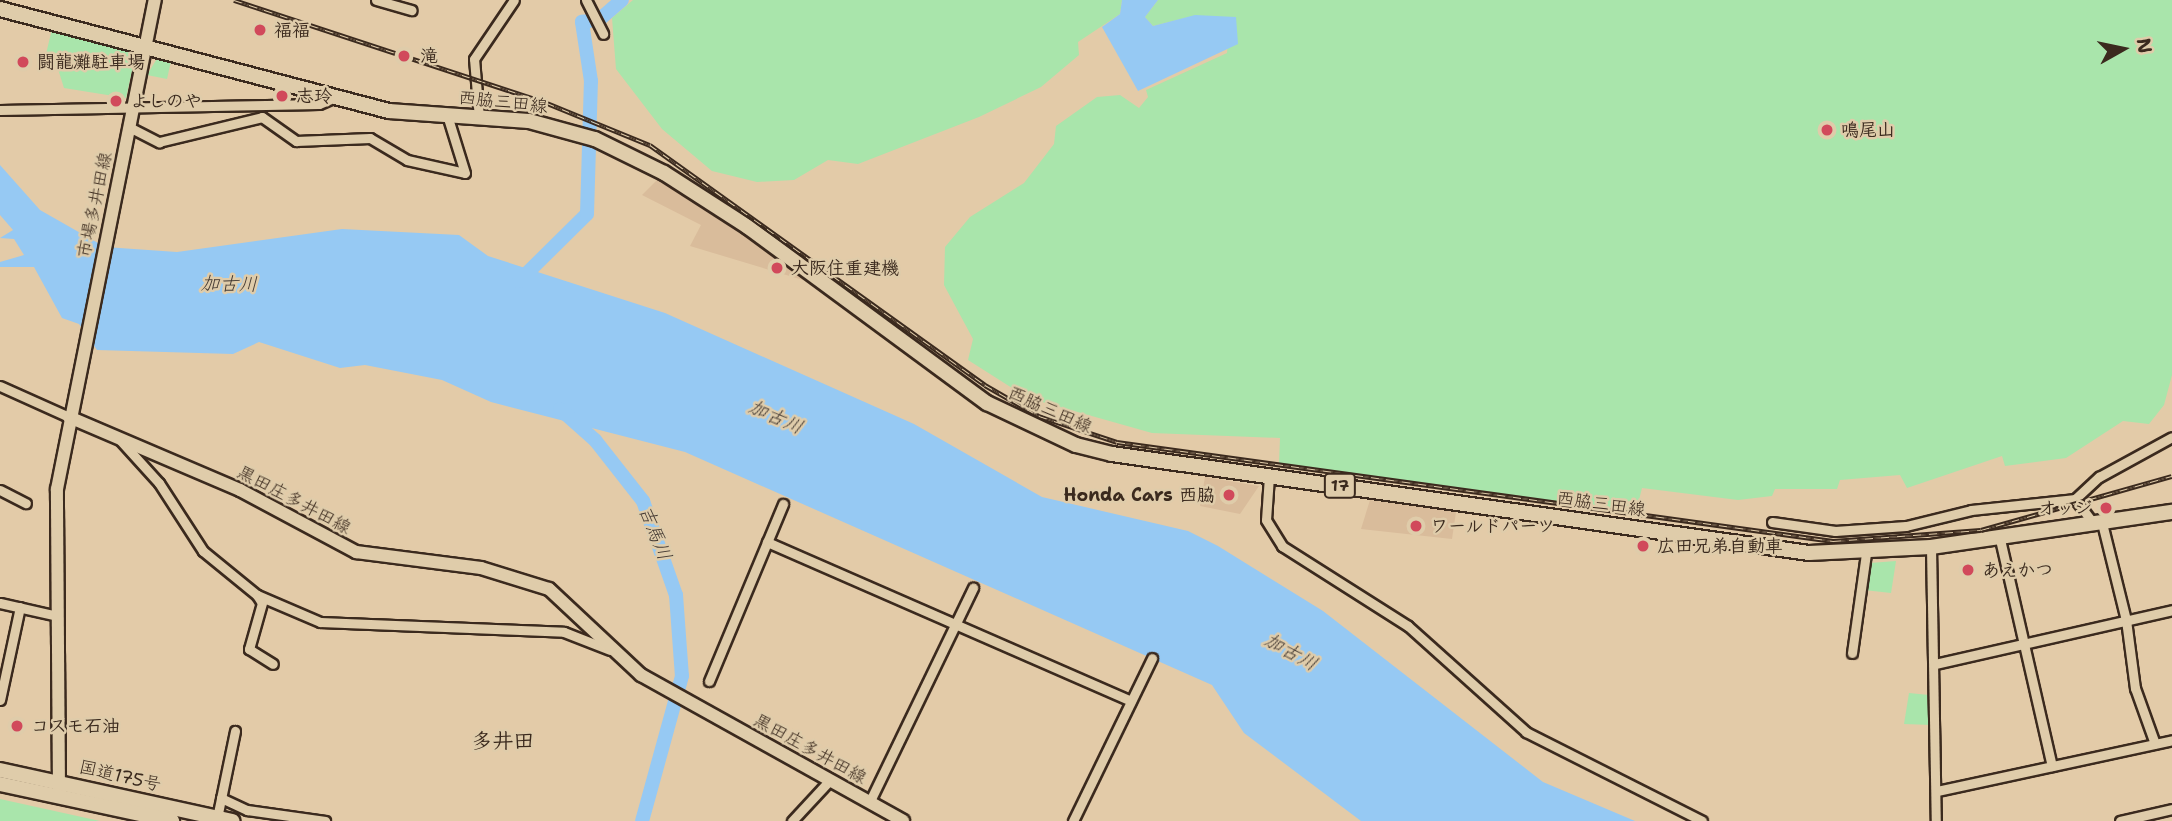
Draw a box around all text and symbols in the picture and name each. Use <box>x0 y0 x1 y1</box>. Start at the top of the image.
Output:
north arrow <box>2088 14 2158 84</box>
place label: 福福 <box>274 19 310 41</box>
marker: 福福 <box>252 22 268 38</box>
text: N <box>2131 36 2158 55</box>
place label: 滝 <box>420 45 438 67</box>
marker: 滝 <box>394 46 414 66</box>
place label: 闘龍灘駐車場 <box>37 51 145 73</box>
marker: 闘龍灘駐車場 <box>15 54 31 70</box>
place label: 志玲 <box>296 85 332 107</box>
street label: 西脇三田線 <box>457 87 549 117</box>
marker: 志玲 <box>274 88 290 104</box>
place label: よしのや <box>130 90 202 112</box>
marker: よしのや <box>108 93 124 109</box>
place label: 鳴尾山 <box>1841 119 1895 141</box>
marker: 鳴尾山 <box>1819 122 1835 138</box>
street label: 市場多井田線 <box>73 150 117 260</box>
place label: 大阪住重建機 <box>791 257 899 279</box>
marker: 大阪住重建機 <box>769 260 785 276</box>
water label: 加古川 <box>200 272 258 296</box>
street label: 西脇三田線 <box>1004 382 1096 438</box>
water label: 加古川 <box>745 395 807 439</box>
street label: 黒田庄多井田線 <box>233 461 355 539</box>
road number: 17 <box>1322 474 1358 499</box>
place label: Honda Cars 西脇 <box>1064 484 1215 506</box>
marker: Honda Cars 西脇 <box>1221 487 1237 503</box>
street label: 西脇三田線 <box>1555 487 1647 521</box>
place label: オッジ <box>2038 497 2092 519</box>
marker: オッジ <box>2098 500 2114 516</box>
water label: 吉馬川 <box>634 502 676 564</box>
place label: ワールドパーツ <box>1430 515 1556 537</box>
marker: ワールドパーツ <box>1408 518 1424 534</box>
place label: 広田兄弟自動車 <box>1657 535 1783 557</box>
marker: 広田兄弟自動車 <box>1635 538 1651 554</box>
place label: あえかつ <box>1982 559 2054 581</box>
marker: あえかつ <box>1960 562 1976 578</box>
water label: 加古川 <box>1261 628 1321 676</box>
street label: 黒田庄多井田線 <box>750 709 870 789</box>
place label: コスモ石油 <box>31 715 121 737</box>
marker: コスモ石油 <box>9 718 25 734</box>
district label: 多井田 <box>472 728 534 754</box>
street label: 国道175号 <box>77 756 163 796</box>

